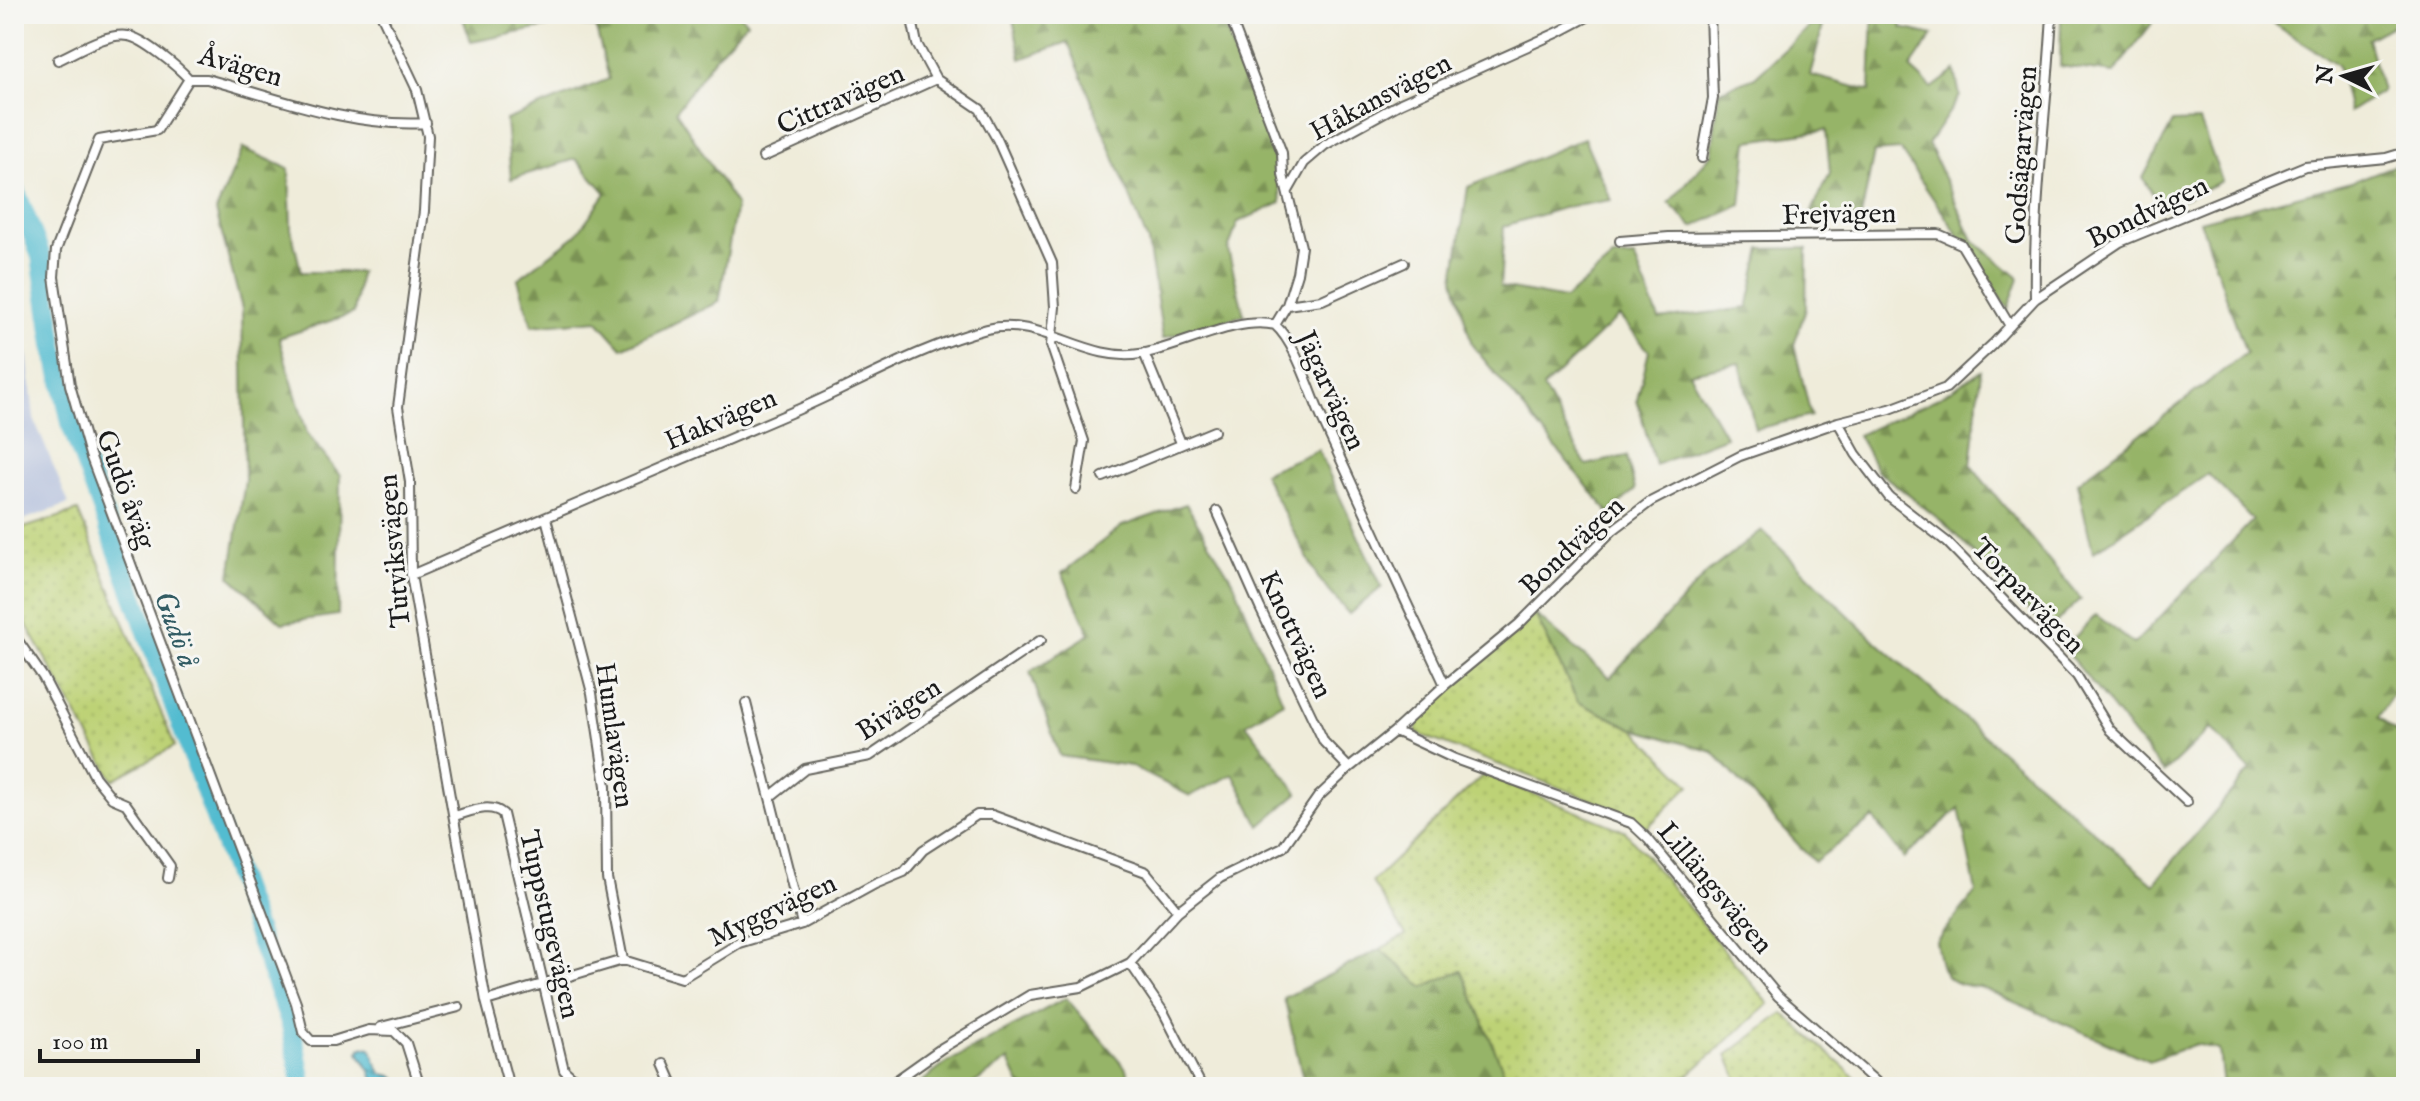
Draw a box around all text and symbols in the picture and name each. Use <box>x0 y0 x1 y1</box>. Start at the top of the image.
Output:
north arrow <box>2304 36 2384 116</box>
street label: Åvägen <box>193 38 287 96</box>
street label: Håkansvägen <box>1304 46 1458 150</box>
street label: Cittravägen <box>772 57 910 144</box>
street label: Godsägarvägen <box>1999 64 2046 246</box>
text: N <box>2311 64 2341 86</box>
street label: Bondvägen <box>2082 169 2215 258</box>
street label: Frejvägen <box>1781 197 1897 234</box>
street label: Jägarvägen <box>1286 323 1373 456</box>
street label: Hakvägen <box>660 381 782 460</box>
street label: Gudö åväg <box>87 425 163 555</box>
street label: Tutviksvägen <box>371 472 420 629</box>
street label: Bondvägen <box>1513 489 1632 604</box>
street label: Torparvägen <box>1963 531 2091 662</box>
street label: Knottvägen <box>1250 566 1340 705</box>
water label: Gudö å <box>144 586 207 674</box>
street label: Humlavägen <box>586 660 641 810</box>
street label: Bivägen <box>851 671 948 750</box>
street label: Lillängsvägen <box>1649 815 1780 962</box>
street label: Tuppstugevägen <box>510 827 587 1022</box>
street label: Myggvägen <box>703 866 843 956</box>
scale bar <box>40 1013 198 1063</box>
text: 100 m <box>52 1027 108 1058</box>

